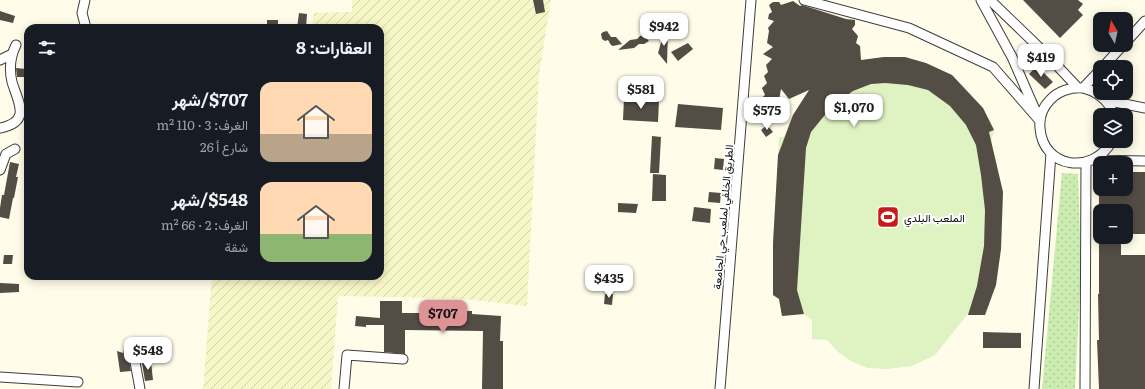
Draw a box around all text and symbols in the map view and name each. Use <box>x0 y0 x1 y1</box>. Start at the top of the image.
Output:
north arrow <box>1093 12 1133 52</box>
map controls <box>1093 12 1133 244</box>
pin: $942 <box>640 13 688 47</box>
text: $942 <box>649 16 679 35</box>
text: العقارات: 8 <box>296 34 372 59</box>
icon: filters <box>36 37 58 59</box>
pin: $419 <box>1017 44 1065 78</box>
text: $419 <box>1027 47 1055 66</box>
button: locate <box>1093 60 1133 100</box>
pin: $581 <box>617 76 665 110</box>
text: $581 <box>627 79 655 98</box>
text: $707/شهر <box>172 86 248 111</box>
pin: $1,070 <box>821 94 887 128</box>
pin: $575 <box>743 97 791 131</box>
text: $1,070 <box>834 97 874 116</box>
icon: home <box>292 98 340 146</box>
text: $575 <box>753 100 781 119</box>
button: layers <box>1093 108 1133 148</box>
text: الغرف: 3 · 110 m² <box>156 115 248 134</box>
text: شارع أ 26 <box>200 137 248 156</box>
street label: الطريق الخلفي لملعب حي الجامعة <box>708 144 739 290</box>
button: + <box>1093 156 1133 196</box>
text: $548/شهر <box>171 186 248 211</box>
icon: home <box>292 198 340 246</box>
sports icon: الملعب البلدي <box>875 204 901 230</box>
button: − <box>1093 204 1133 244</box>
place label: الملعب البلدي <box>904 209 965 228</box>
text: الغرف: 2 · 66 m² <box>161 215 248 234</box>
text: شقة <box>225 237 248 256</box>
pin: $435 <box>585 265 633 299</box>
text: $435 <box>594 268 624 287</box>
pin: $707 <box>419 300 467 334</box>
text: $707 <box>428 303 458 322</box>
pin: $548 <box>124 337 172 371</box>
text: $548 <box>133 340 163 359</box>

